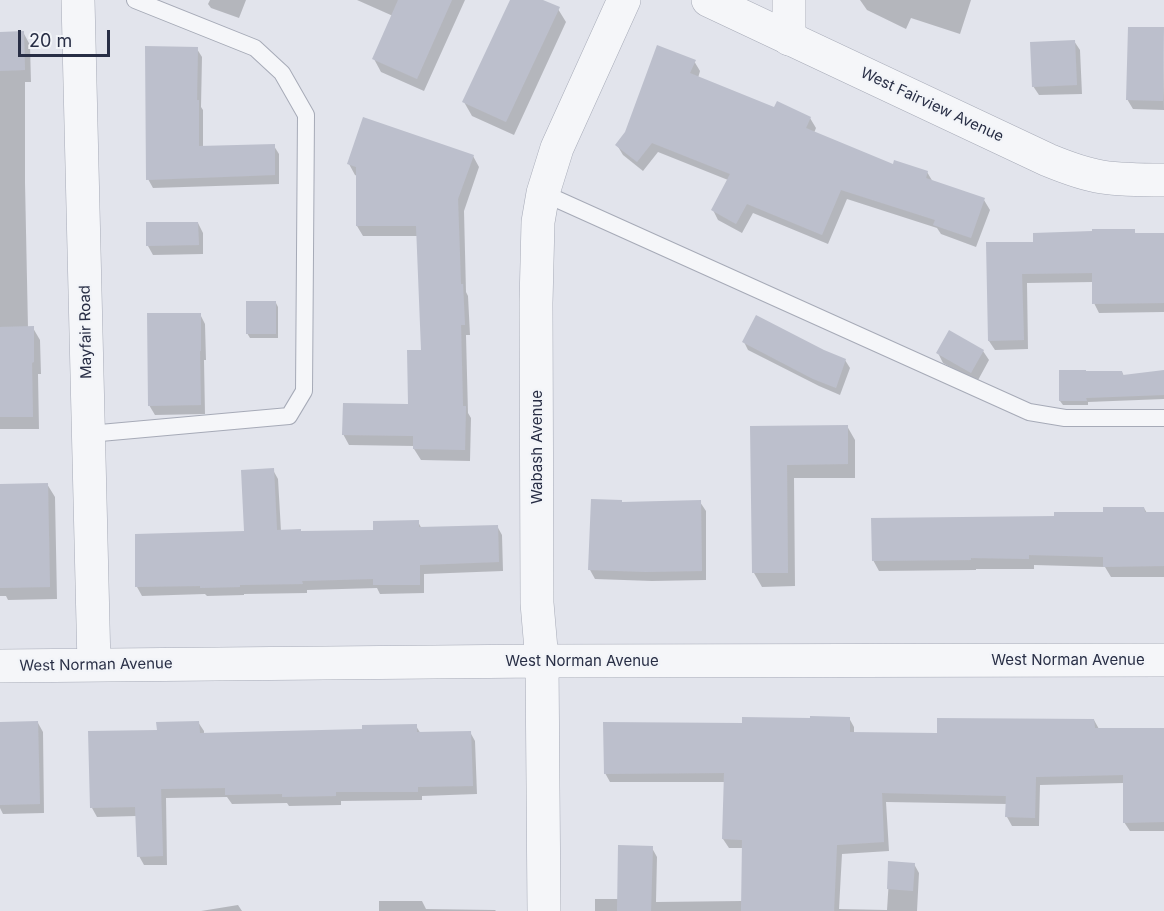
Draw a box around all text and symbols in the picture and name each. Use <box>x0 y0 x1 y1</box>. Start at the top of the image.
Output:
scale bar <box>21 18 112 56</box>
text: 20 m <box>29 30 72 51</box>
street label: West Fairview Avenue <box>858 64 1006 146</box>
street label: Mayfair Road <box>76 285 96 379</box>
street label: Wabash Avenue <box>528 390 546 504</box>
street label: West Norman Avenue <box>991 651 1145 669</box>
street label: West Norman Avenue <box>505 652 659 670</box>
street label: West Norman Avenue <box>19 655 173 675</box>

